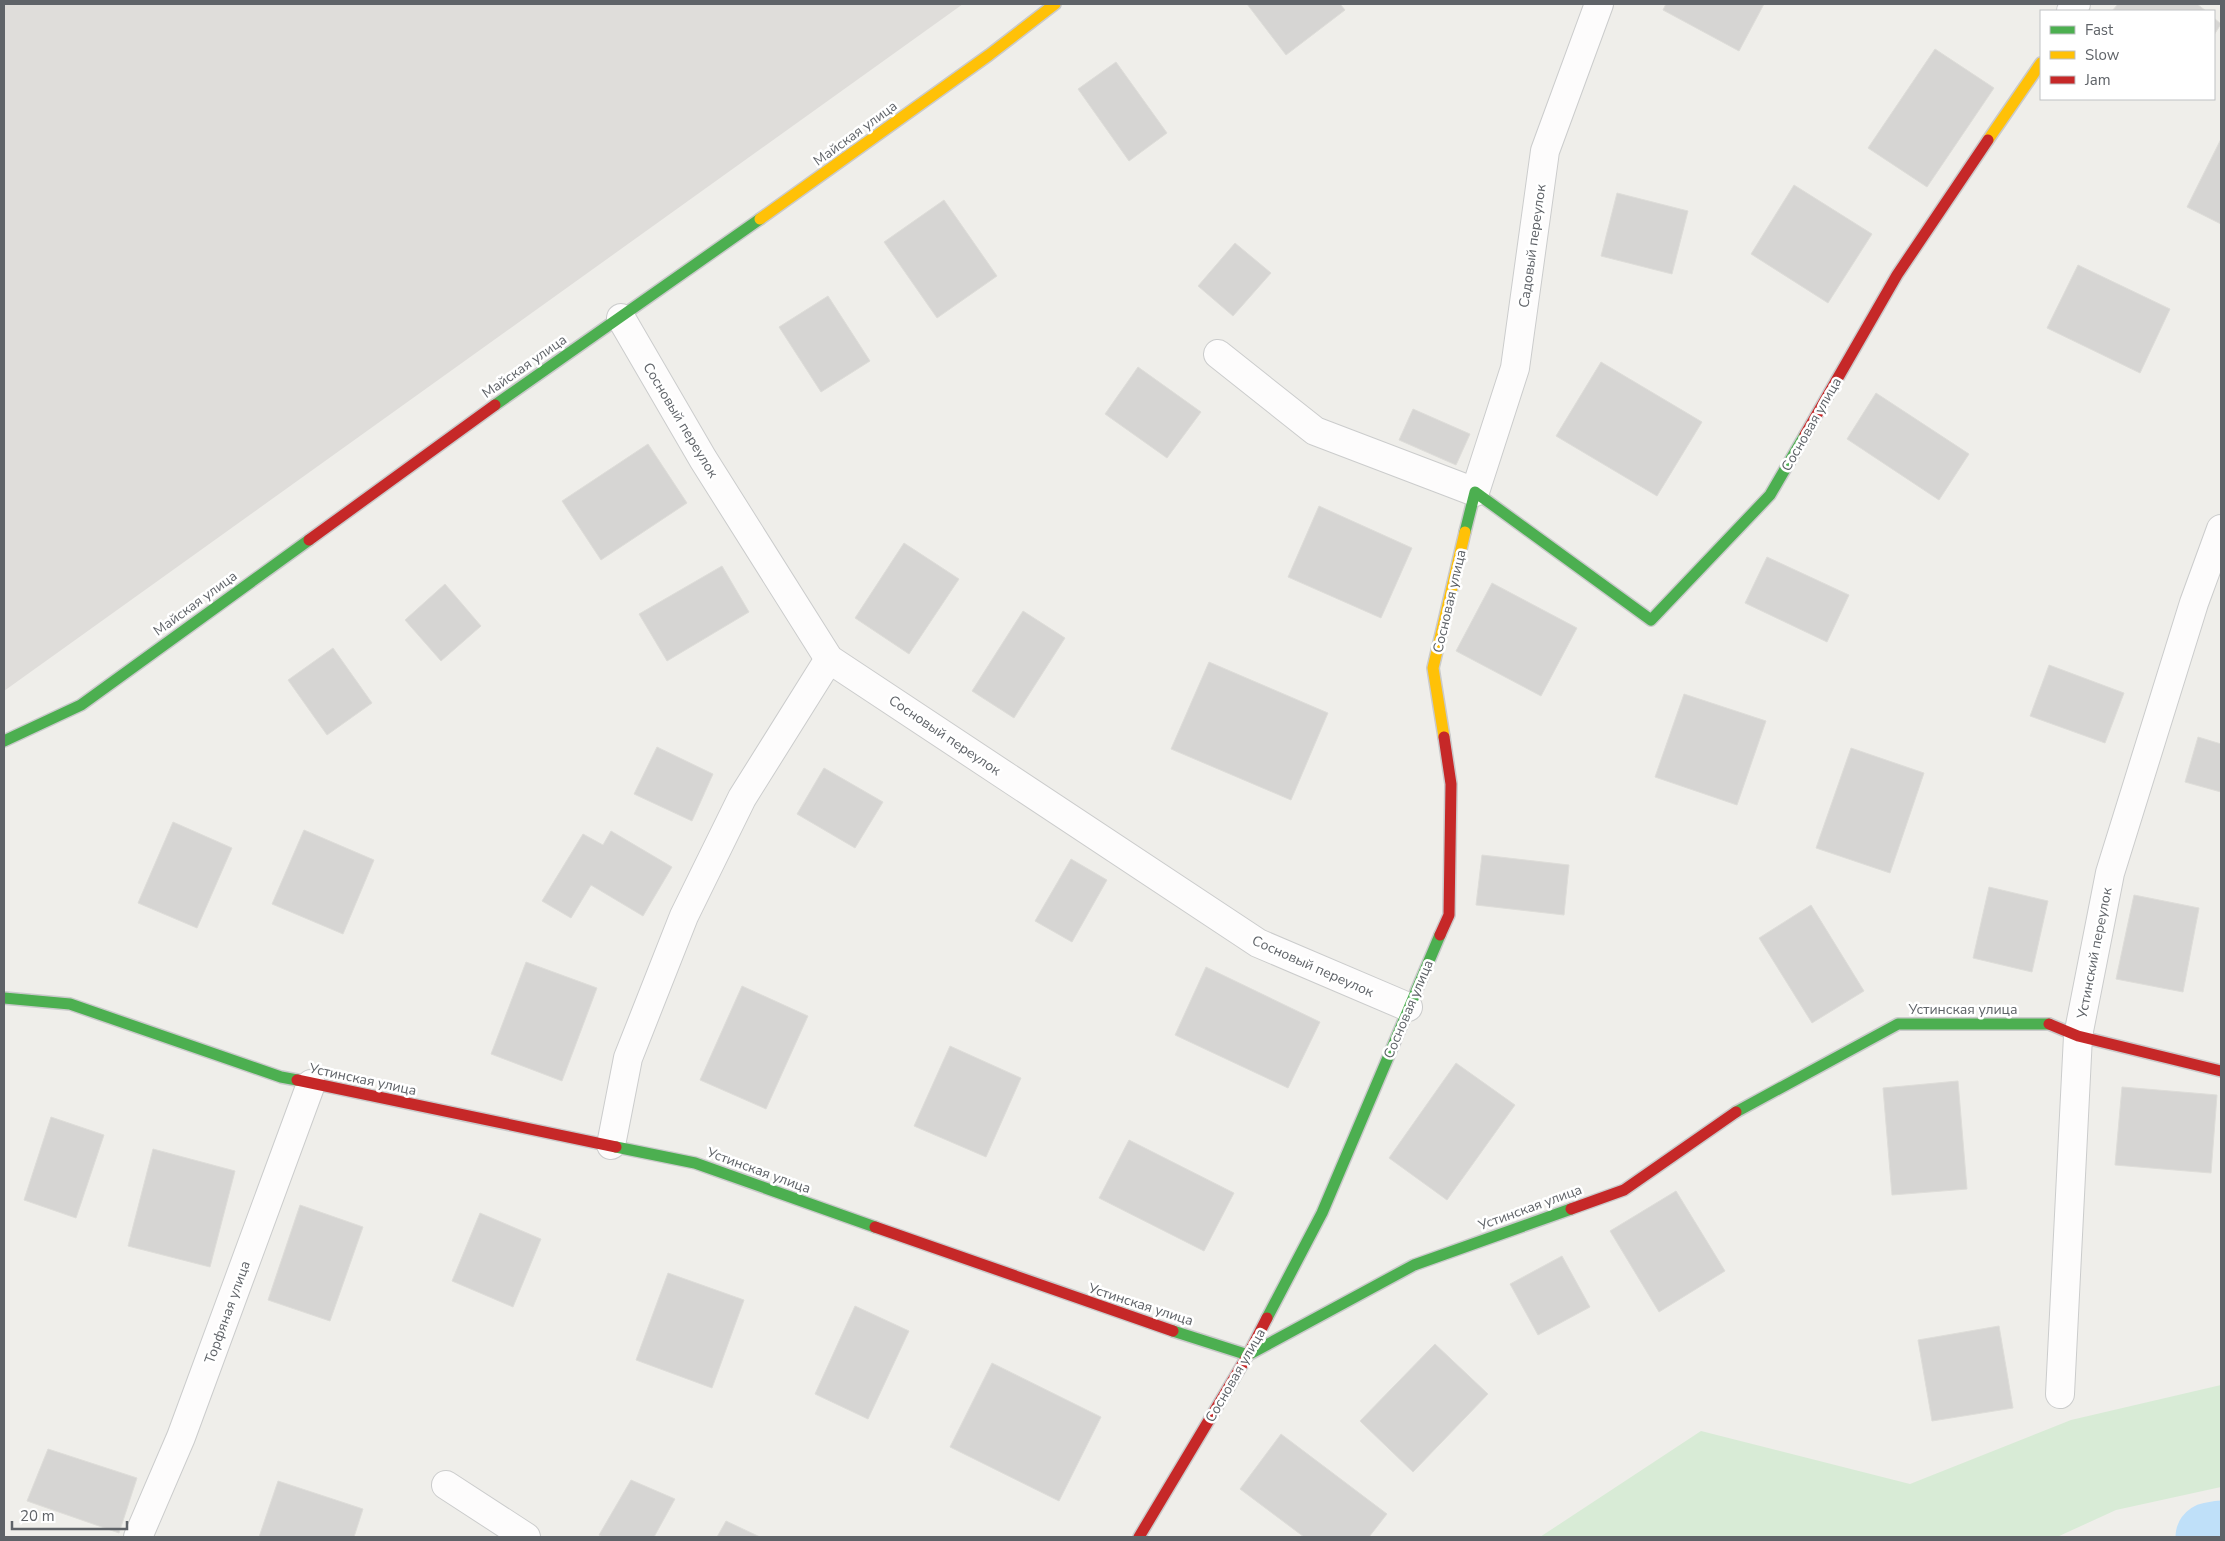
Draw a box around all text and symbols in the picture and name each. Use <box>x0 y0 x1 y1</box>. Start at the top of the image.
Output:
legend <box>2040 10 2215 100</box>
text: Fast <box>2085 20 2114 40</box>
text: Slow <box>2085 45 2120 65</box>
text: Jam <box>2084 70 2111 90</box>
street label: Майская улица <box>809 96 901 170</box>
street label: Садовый переулок <box>1514 182 1551 309</box>
street label: Майская улица <box>478 330 570 403</box>
street label: Сосновый переулок <box>639 359 723 482</box>
street label: Сосновая улица <box>1777 374 1846 475</box>
street label: Сосновая улица <box>1428 548 1471 655</box>
street label: Майская улица <box>149 566 241 640</box>
street label: Сосновый переулок <box>885 691 1005 780</box>
street label: Устинский переулок <box>2072 885 2117 1021</box>
street label: Сосновый переулок <box>1249 931 1377 1002</box>
street label: Сосновая улица <box>1379 957 1438 1061</box>
street label: Устинская улица <box>1907 1000 2018 1019</box>
street label: Устинская улица <box>307 1059 418 1100</box>
street label: Устинская улица <box>703 1143 813 1198</box>
street label: Устинская улица <box>1475 1180 1585 1235</box>
street label: Торфяная улица <box>200 1258 255 1366</box>
street label: Устинская улица <box>1085 1278 1196 1330</box>
street label: Сосновая улица <box>1201 1325 1270 1426</box>
scale bar <box>12 1498 128 1530</box>
text: 20 m <box>20 1506 55 1526</box>

